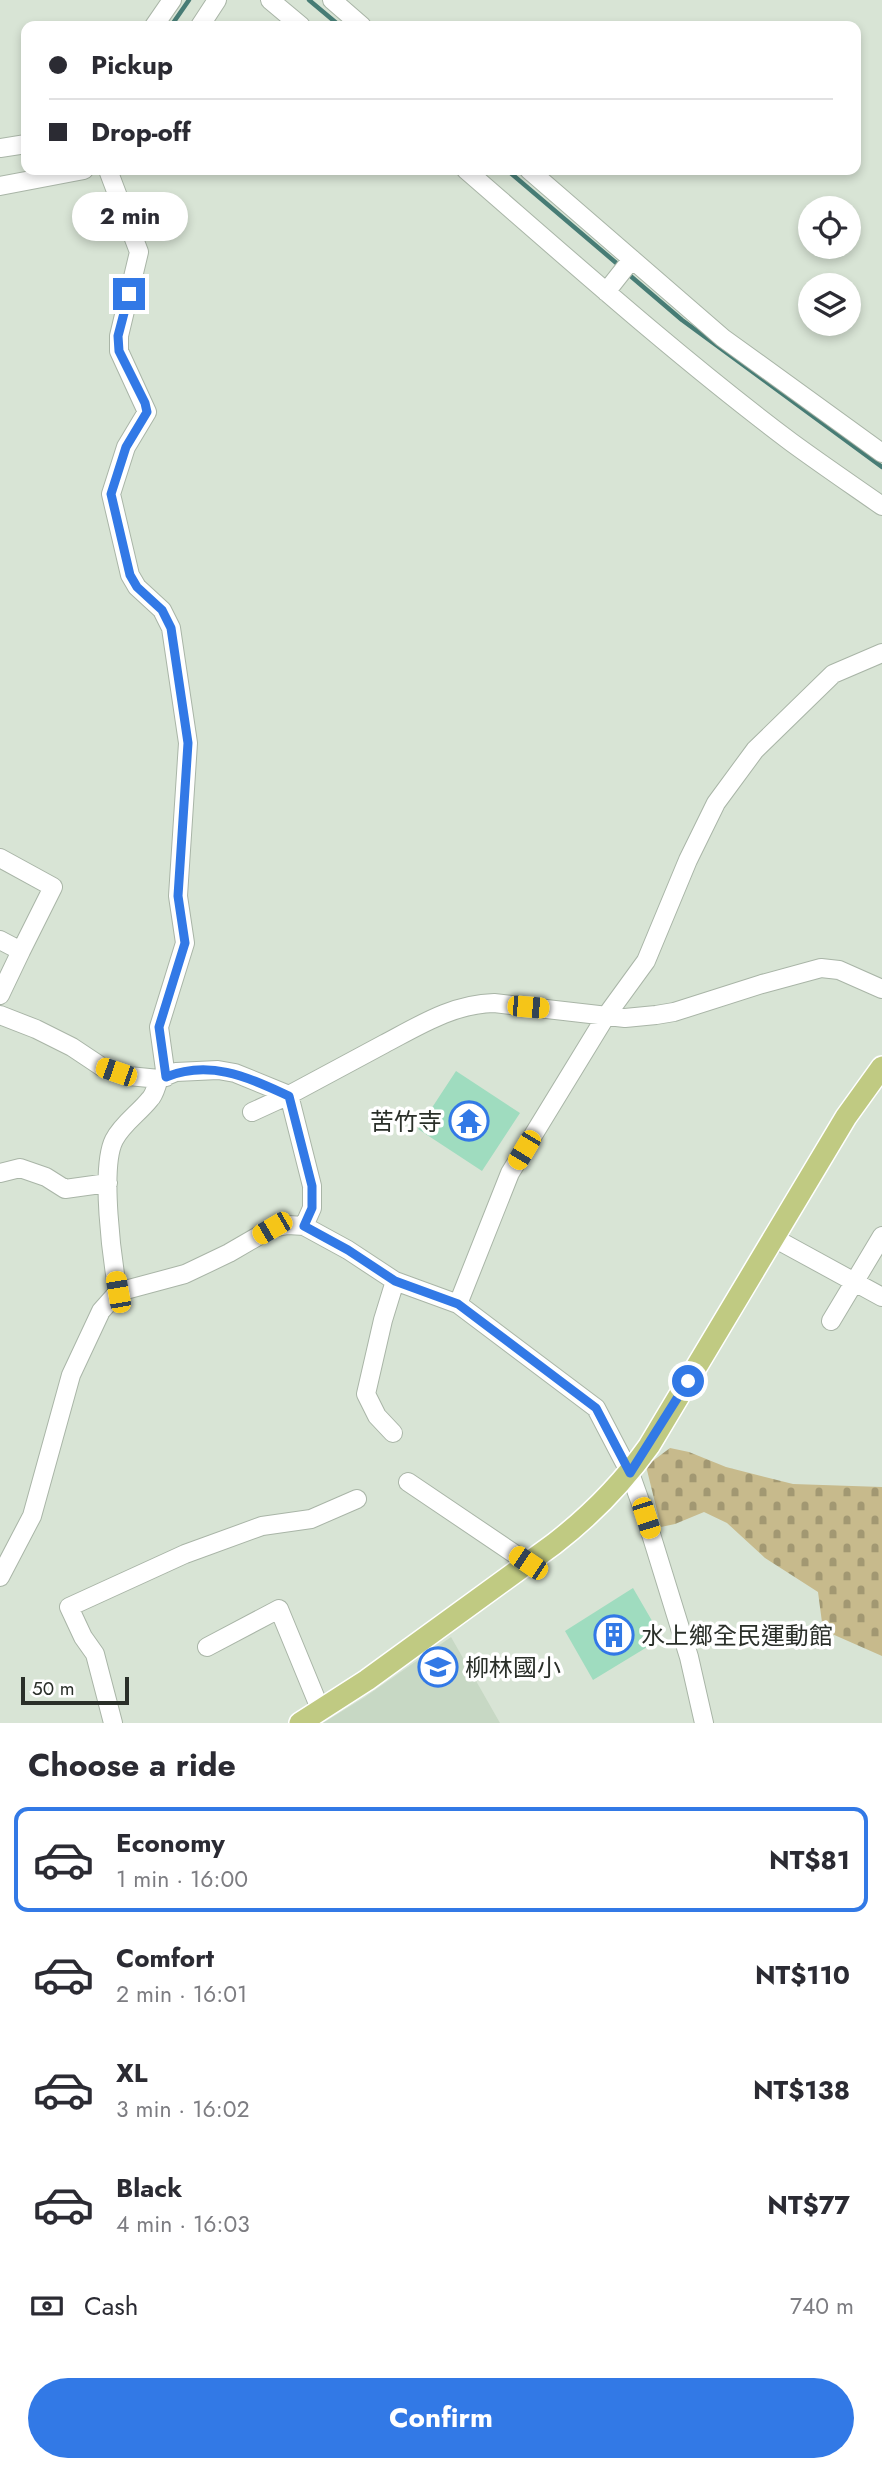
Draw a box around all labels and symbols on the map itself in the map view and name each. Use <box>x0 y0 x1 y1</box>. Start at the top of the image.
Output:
callout: 2 min <box>71 192 187 242</box>
route end <box>113 278 145 310</box>
car <box>507 995 550 1019</box>
car <box>93 1055 140 1089</box>
temple icon: 苦竹寺 <box>448 1100 490 1142</box>
place label: 苦竹寺 <box>370 1104 442 1139</box>
car <box>505 1127 544 1173</box>
car <box>249 1208 296 1248</box>
car <box>105 1269 132 1315</box>
route start <box>672 1365 704 1397</box>
car <box>630 1495 663 1541</box>
car <box>505 1543 552 1583</box>
building icon: 水上鄉全民運動館 <box>593 1614 635 1656</box>
place label: 水上鄉全民運動館 <box>641 1618 833 1653</box>
school or university icon: 柳林國小 <box>417 1646 459 1688</box>
place label: 柳林國小 <box>465 1650 561 1685</box>
scale bar <box>21 1674 130 1706</box>

